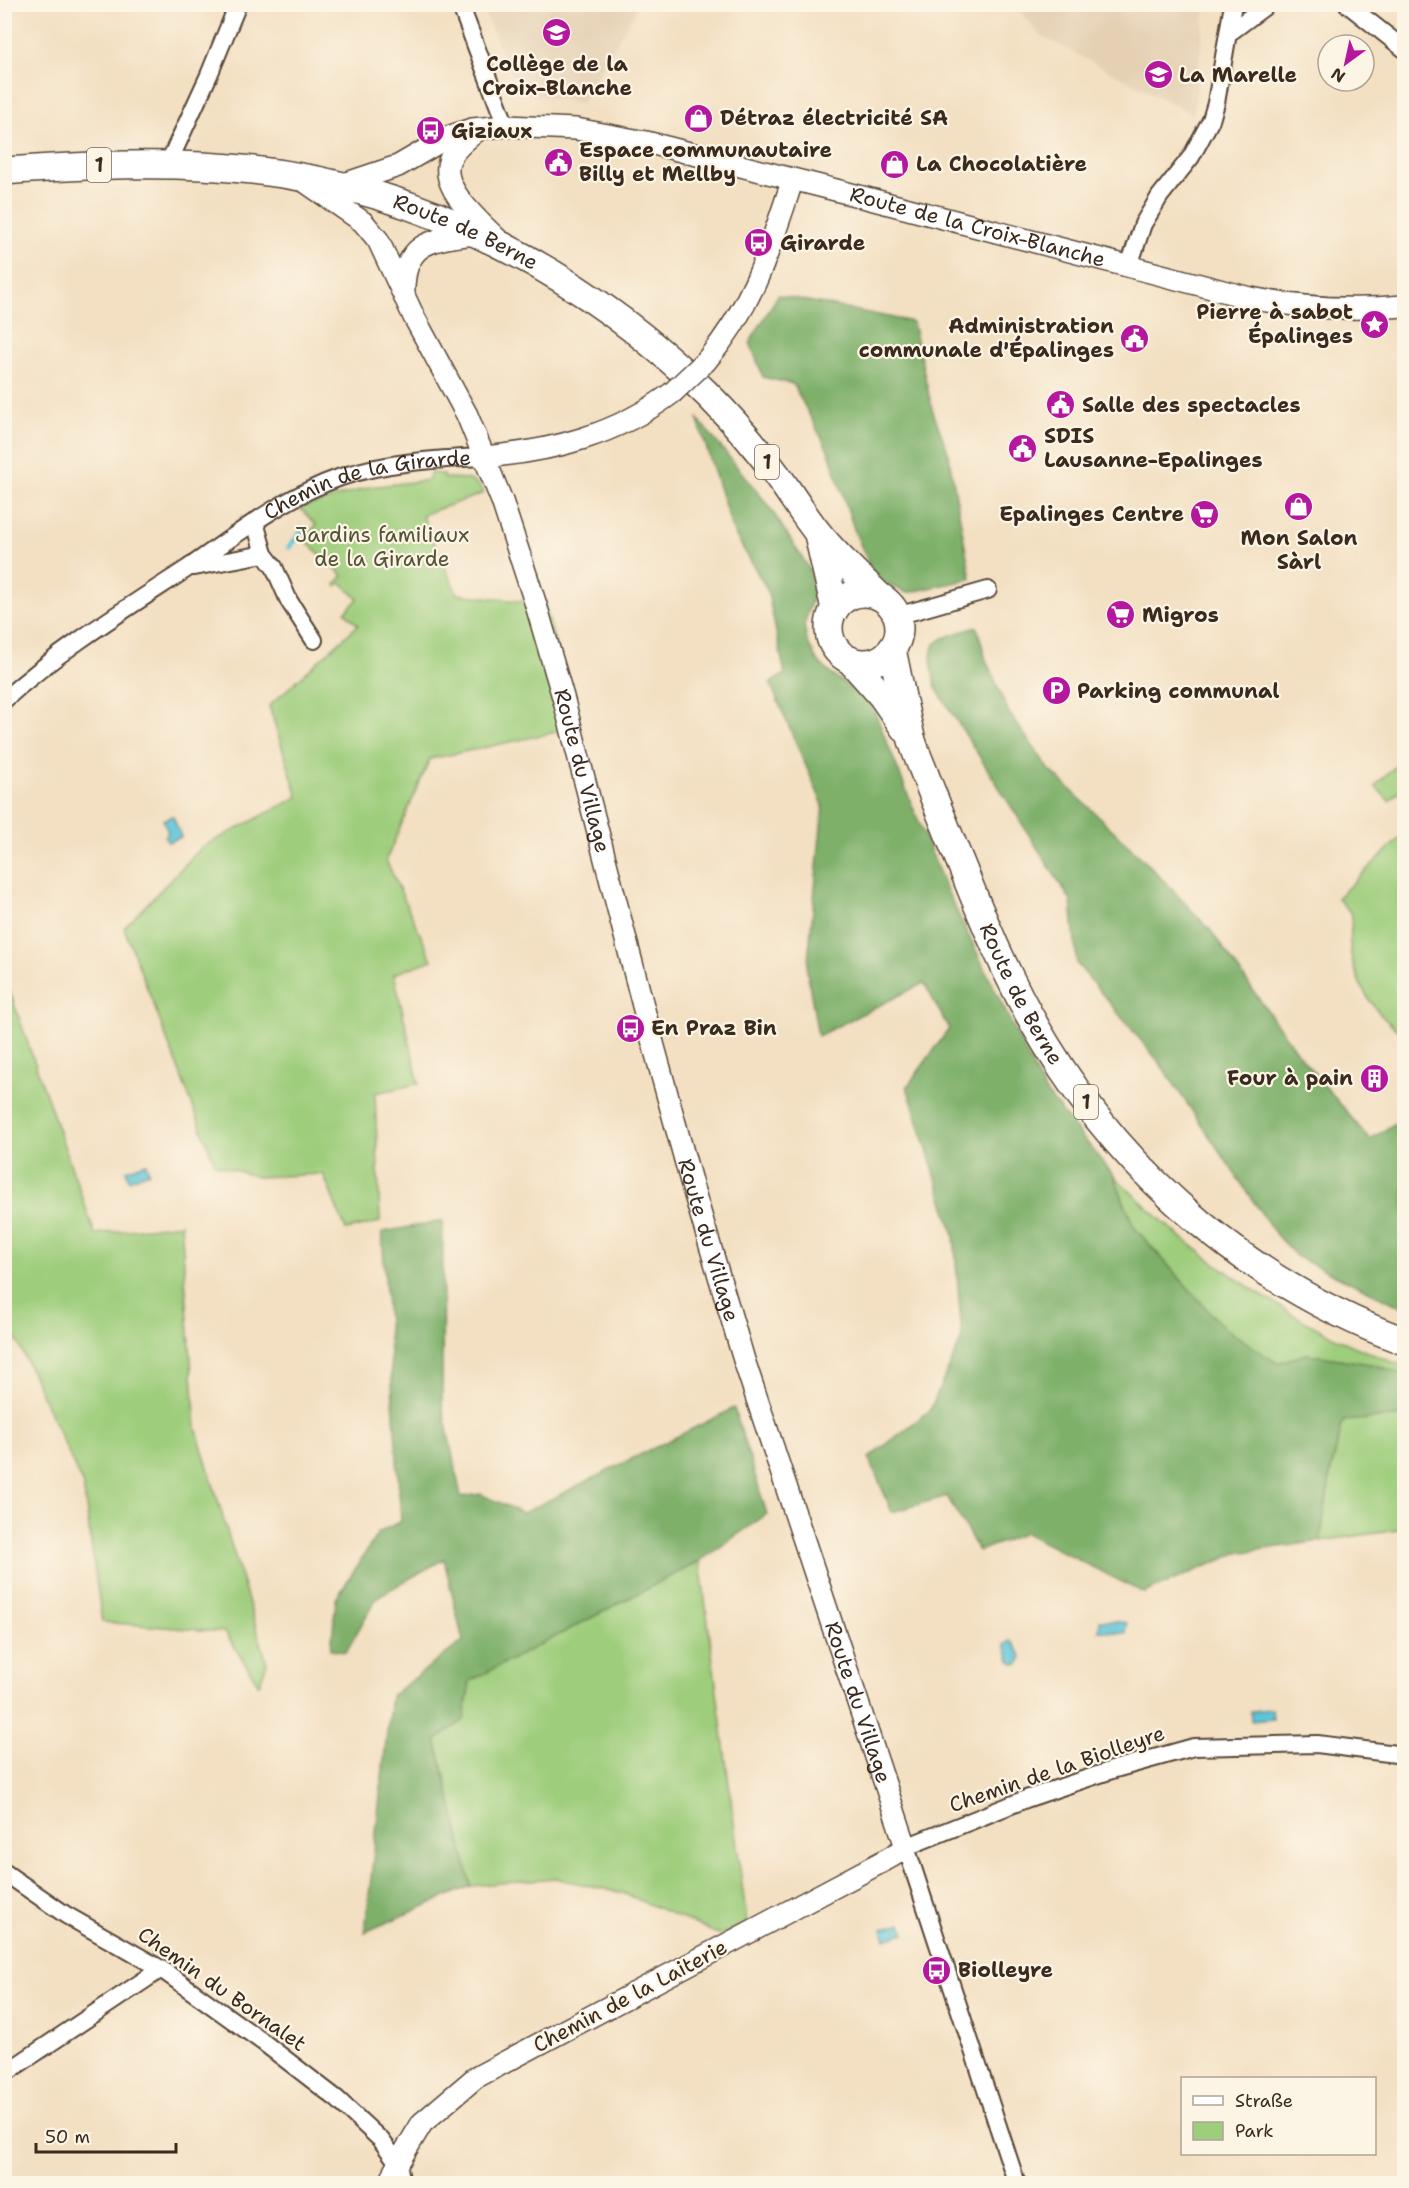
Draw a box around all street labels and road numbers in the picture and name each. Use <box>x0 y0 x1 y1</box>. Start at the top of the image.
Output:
road number: 1 <box>87 148 111 182</box>
street label: Route de la Croix-Blanche <box>847 180 1108 274</box>
street label: Route de Berne <box>390 187 543 276</box>
street label: Chemin de la Girarde <box>258 444 472 527</box>
road number: 1 <box>755 445 779 479</box>
street label: Route du Village <box>547 685 617 856</box>
street label: Route de Berne <box>973 919 1070 1070</box>
road number: 1 <box>1074 1085 1098 1119</box>
street label: Route du Village <box>671 1155 746 1325</box>
street label: Route du Village <box>818 1618 898 1787</box>
street label: Chemin de la Biolleyre <box>945 1719 1169 1819</box>
street label: Chemin du Bornalet <box>132 1920 312 2058</box>
street label: Chemin de la Laiterie <box>528 1933 732 2059</box>

